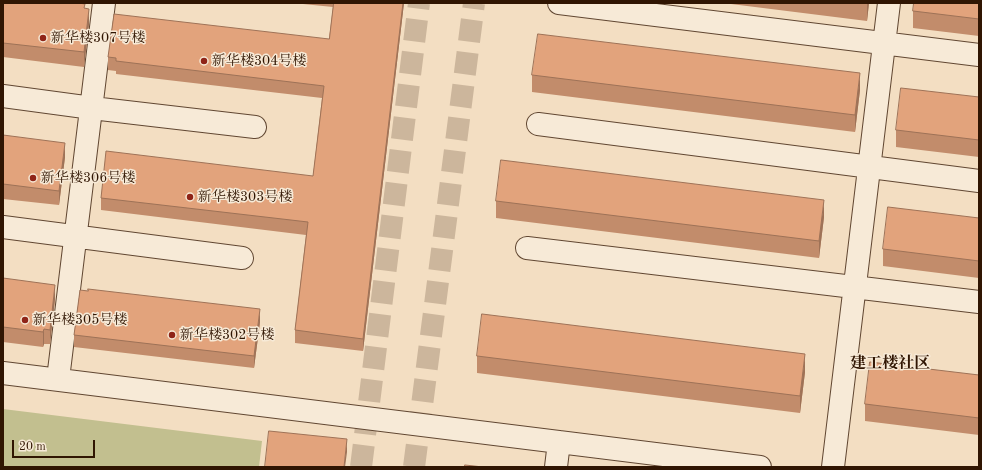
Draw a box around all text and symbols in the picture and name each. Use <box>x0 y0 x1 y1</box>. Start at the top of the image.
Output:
place label: 新华楼307号楼 <box>51 30 145 46</box>
marker: 新华楼307号楼 <box>38 33 48 43</box>
place label: 新华楼304号楼 <box>212 53 306 69</box>
marker: 新华楼304号楼 <box>199 56 209 66</box>
place label: 新华楼306号楼 <box>41 170 135 186</box>
marker: 新华楼306号楼 <box>28 173 38 183</box>
place label: 新华楼303号楼 <box>198 189 292 205</box>
marker: 新华楼303号楼 <box>185 192 195 202</box>
place label: 新华楼305号楼 <box>33 312 127 328</box>
marker: 新华楼305号楼 <box>20 315 30 325</box>
place label: 新华楼302号楼 <box>180 327 274 343</box>
marker: 新华楼302号楼 <box>167 330 177 340</box>
district label: 建工楼社区 <box>850 354 930 374</box>
scale bar <box>14 432 97 458</box>
text: 20 m <box>19 441 46 453</box>

